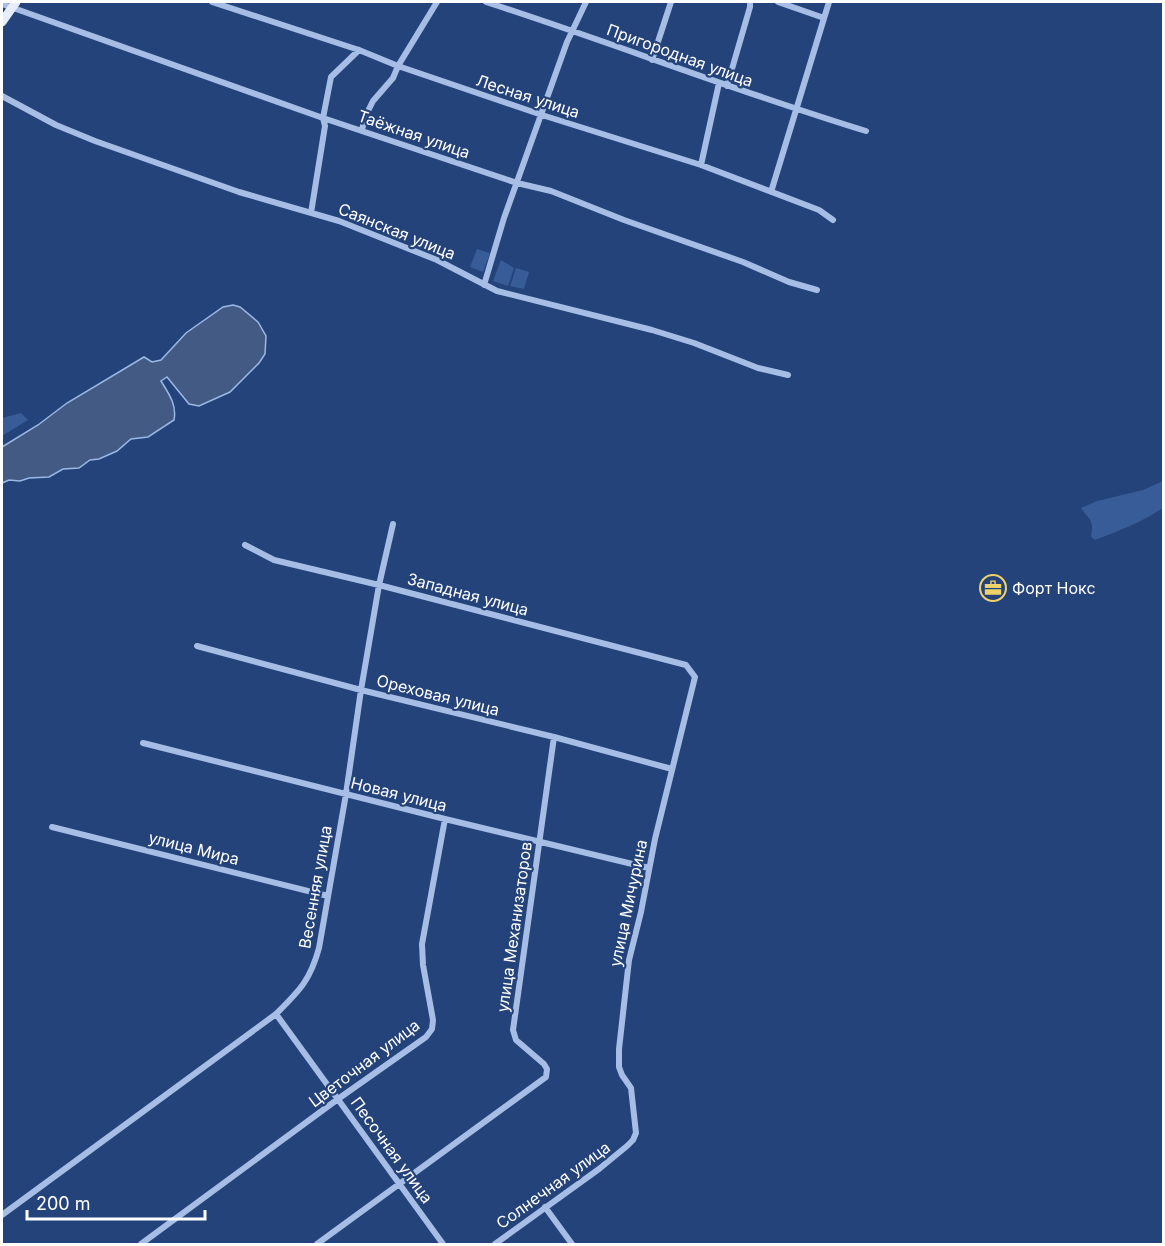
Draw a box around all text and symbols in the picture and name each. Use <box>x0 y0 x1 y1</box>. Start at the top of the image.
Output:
street label: Пригородная улица <box>604 19 756 91</box>
street label: Лесная улица <box>474 70 582 122</box>
street label: Таёжная улица <box>355 105 473 163</box>
street label: Саянская улица <box>335 198 459 264</box>
street label: Западная улица <box>405 568 531 620</box>
office icon: Форт Нокс <box>978 573 1008 603</box>
place label: Форт Нокс <box>1012 578 1096 598</box>
street label: Ореховая улица <box>375 670 501 720</box>
street label: Новая улица <box>349 772 449 816</box>
street label: Весенняя улица <box>294 824 336 950</box>
street label: улица Мира <box>147 827 241 869</box>
street label: улица Мичурина <box>605 838 651 968</box>
street label: улица Механизаторов <box>492 840 536 1014</box>
street label: Цветочная улица <box>305 1015 423 1111</box>
street label: Песочная улица <box>347 1093 437 1207</box>
street label: Солнечная улица <box>492 1137 614 1233</box>
scale bar <box>27 1183 206 1221</box>
text: 200 m <box>36 1193 91 1214</box>

